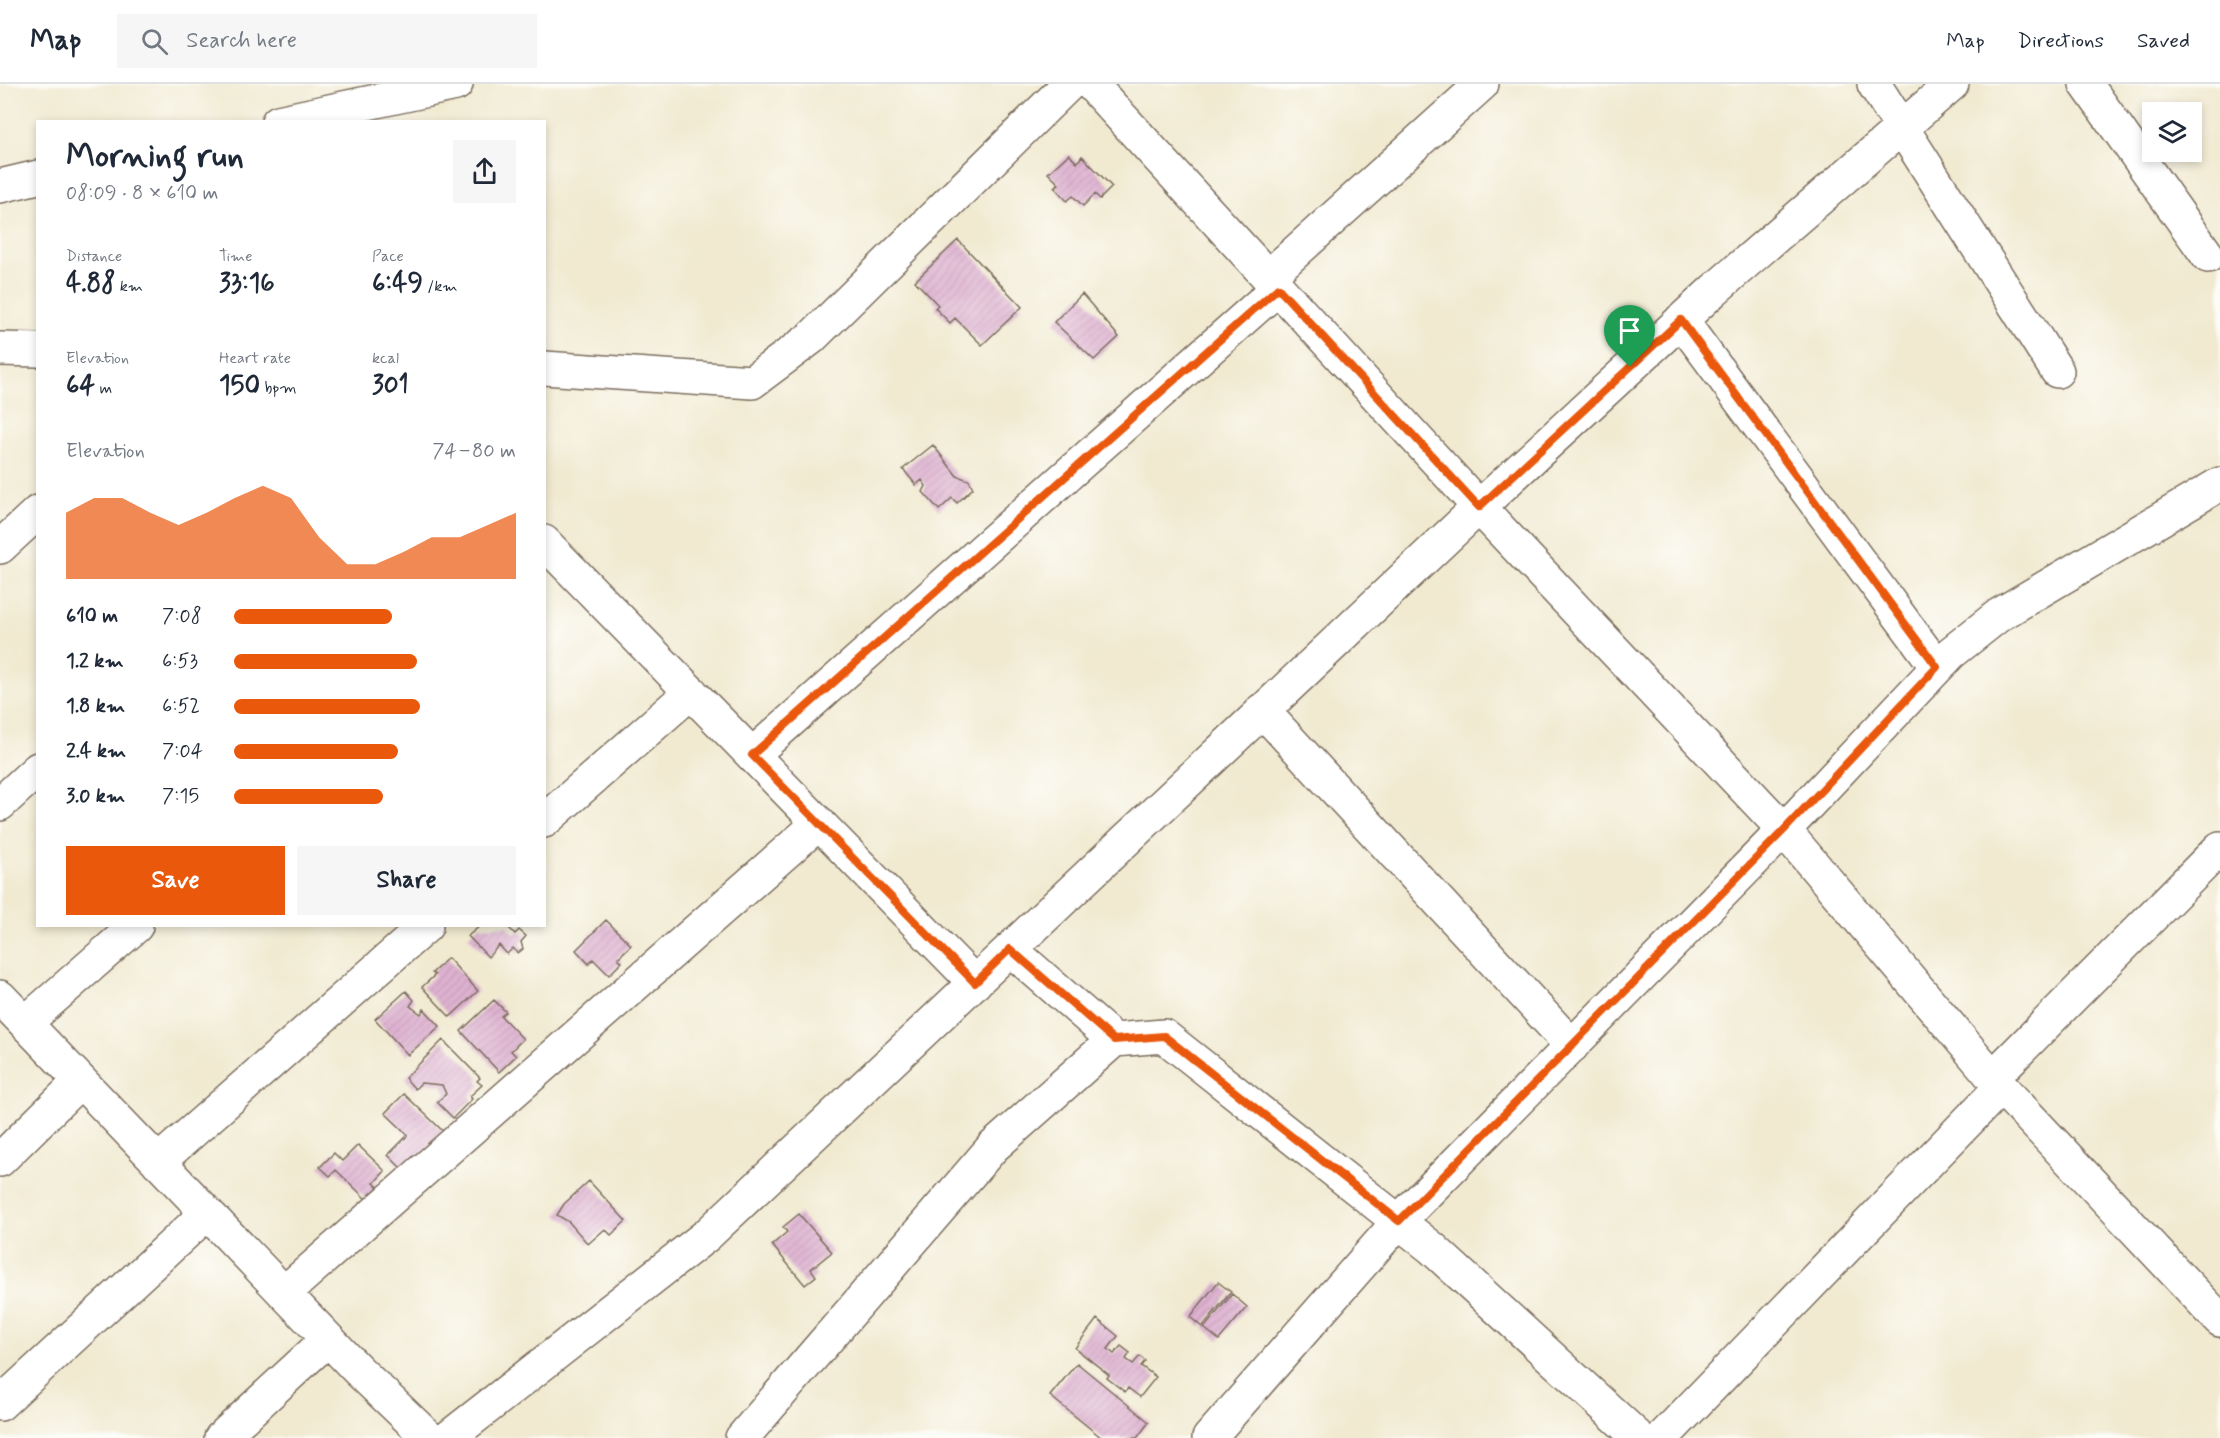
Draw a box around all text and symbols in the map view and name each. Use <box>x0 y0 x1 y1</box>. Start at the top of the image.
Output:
search box <box>117 14 537 68</box>
text: Map <box>30 23 81 60</box>
icon: search <box>138 25 171 58</box>
text: Search here <box>186 27 297 55</box>
text: Map <box>1946 27 1985 55</box>
text: Directions <box>2018 27 2104 55</box>
text: Saved <box>2137 27 2190 55</box>
map controls <box>2142 102 2202 162</box>
button: layers <box>2142 102 2202 162</box>
text: Morning run <box>66 135 244 179</box>
button: share <box>453 140 516 203</box>
text: 08:09 · 8 × 610 m <box>66 180 218 207</box>
text: Distance <box>66 246 122 267</box>
text: Time <box>219 246 253 267</box>
text: Pace <box>372 246 404 267</box>
text: 4.88 <box>66 267 115 301</box>
text: 33:16 <box>219 267 275 301</box>
text: 6:49 <box>372 267 423 301</box>
text: km <box>115 276 143 297</box>
text: /km <box>423 276 458 297</box>
pin <box>1604 305 1655 367</box>
icon: arrive <box>1613 314 1646 347</box>
text: Elevation <box>66 348 129 369</box>
text: Heart rate <box>219 348 291 369</box>
text: kcal <box>372 348 399 369</box>
text: 64 <box>66 369 95 403</box>
text: 150 <box>219 369 260 403</box>
text: 301 <box>372 369 409 403</box>
text: m <box>95 378 112 399</box>
text: bpm <box>260 378 297 399</box>
text: Elevation <box>66 438 145 465</box>
text: 74–80 m <box>432 438 516 465</box>
text: 610 m <box>66 603 118 630</box>
text: 7:08 <box>162 603 202 630</box>
text: 1.2 km <box>66 648 123 675</box>
text: 6:53 <box>162 648 198 675</box>
text: 1.8 km <box>66 693 125 720</box>
text: 6:52 <box>162 693 200 720</box>
text: 2.4 km <box>66 738 126 765</box>
text: 7:04 <box>162 738 203 765</box>
text: 3.0 km <box>66 783 125 810</box>
text: 7:15 <box>162 783 199 810</box>
button: Save <box>66 846 285 915</box>
button: Share <box>297 846 516 915</box>

